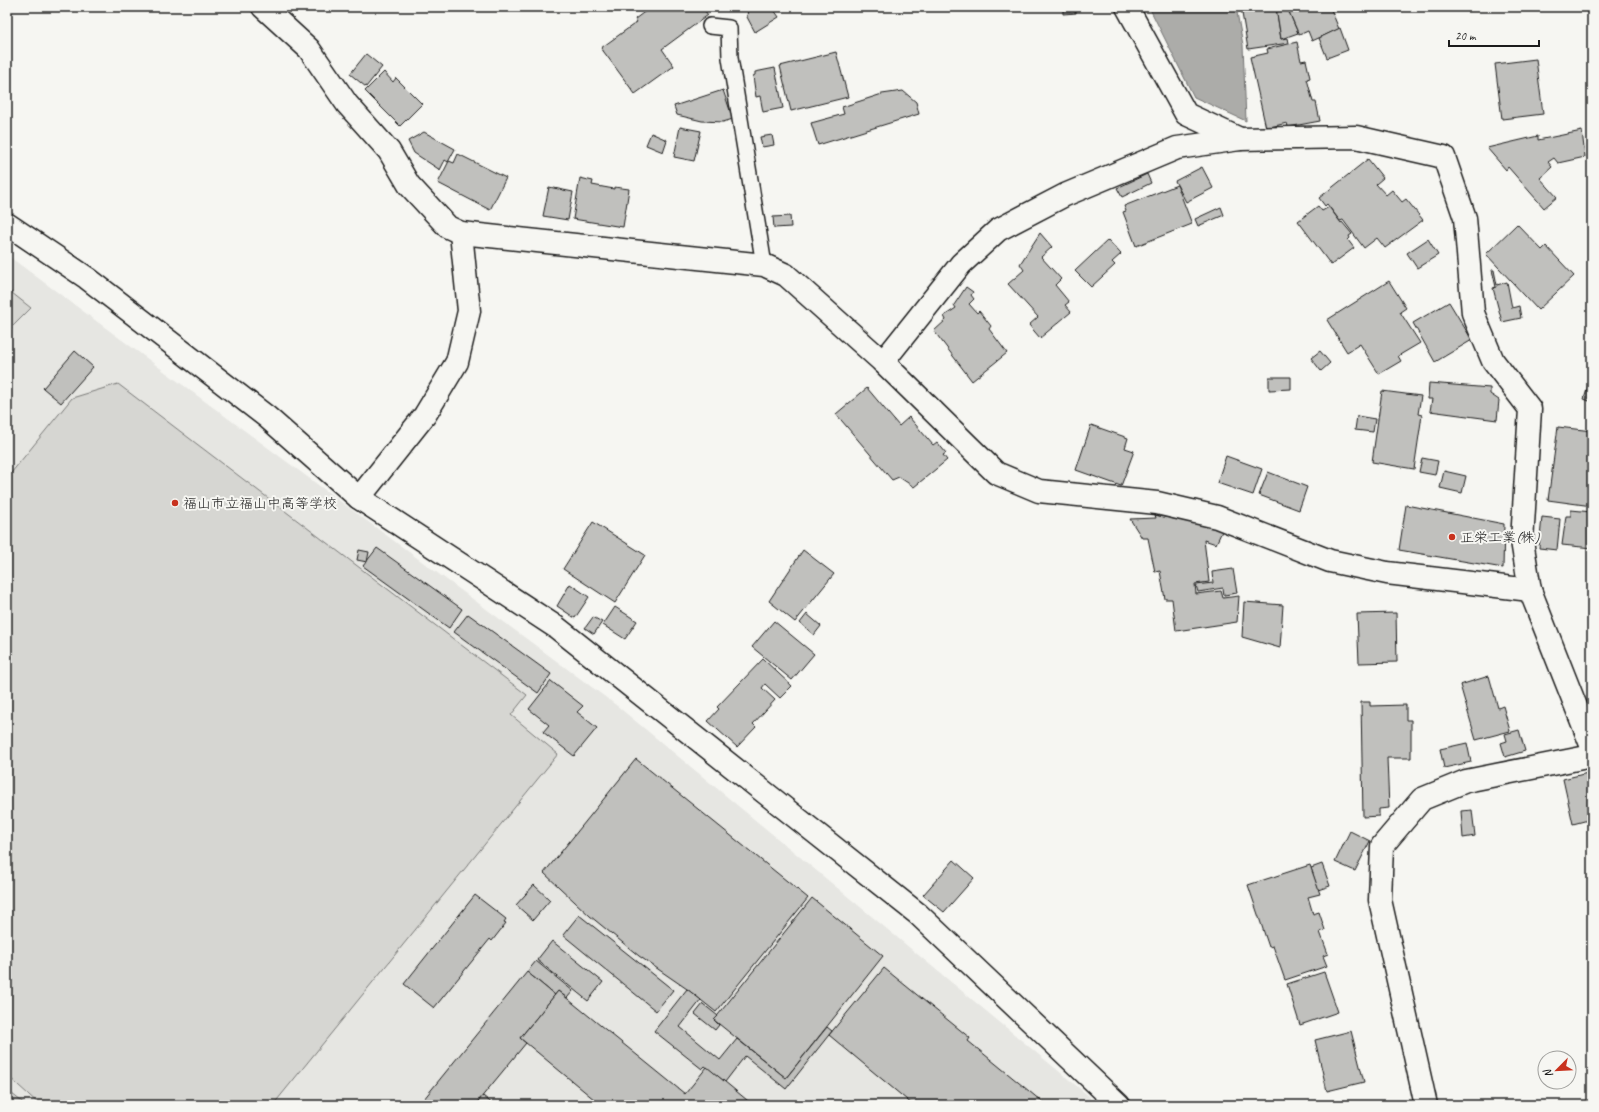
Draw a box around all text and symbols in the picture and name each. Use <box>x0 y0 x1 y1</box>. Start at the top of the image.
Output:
scale bar <box>1449 22 1539 48</box>
text: 20 m <box>1455 28 1477 44</box>
place label: 福山市立福山中高等学校 <box>183 495 337 512</box>
marker: 福山市立福山中高等学校 <box>170 498 180 508</box>
place label: 正栄工業(株) <box>1460 529 1541 546</box>
marker: 正栄工業(株) <box>1447 532 1457 542</box>
north arrow <box>1537 1050 1577 1090</box>
text: N <box>1539 1066 1556 1080</box>

